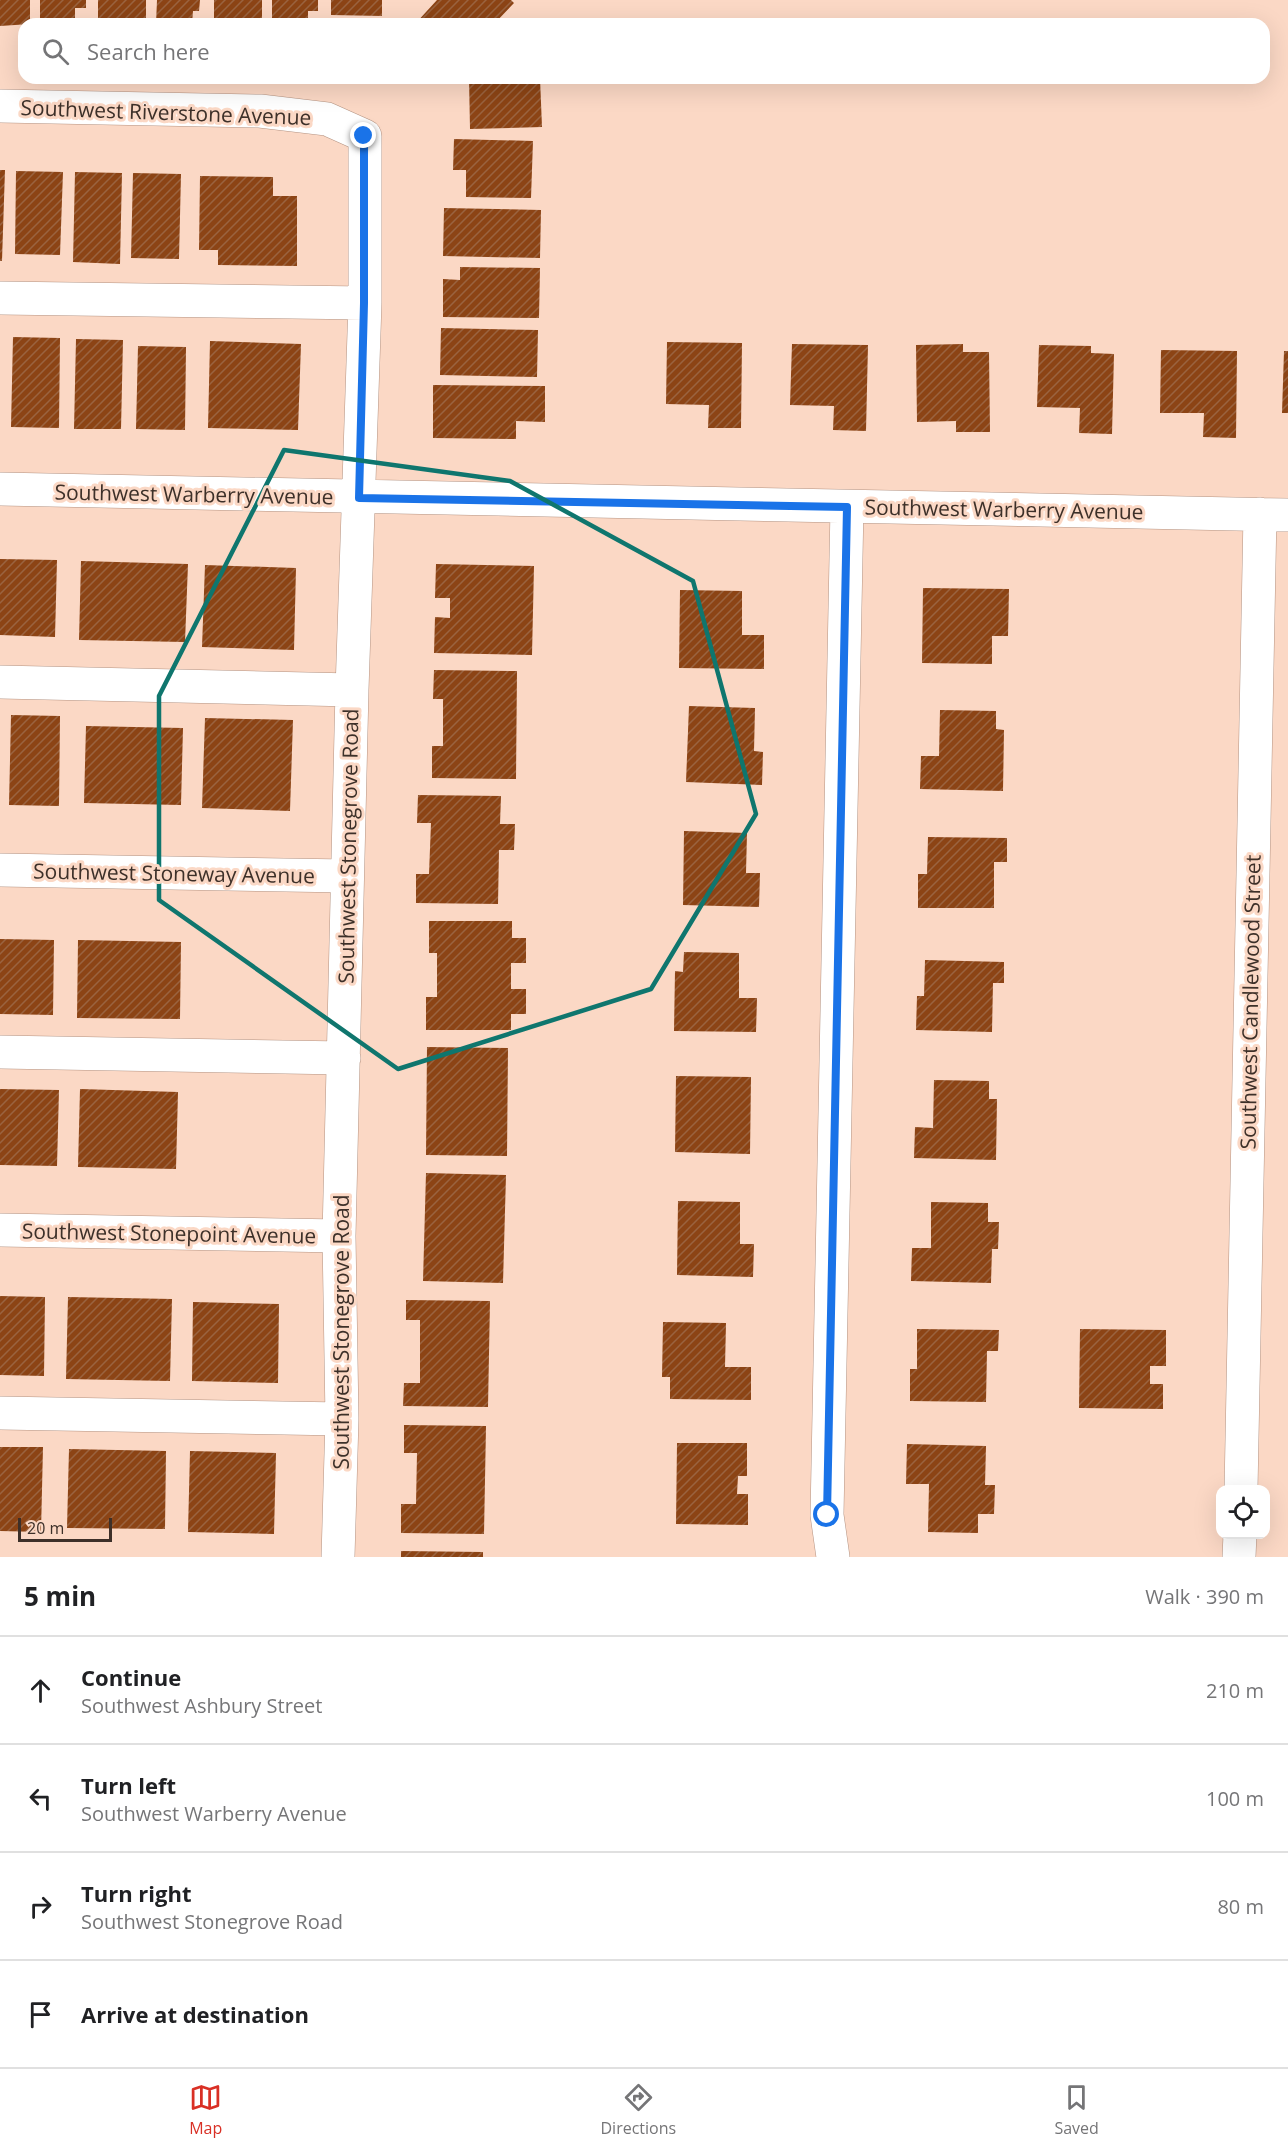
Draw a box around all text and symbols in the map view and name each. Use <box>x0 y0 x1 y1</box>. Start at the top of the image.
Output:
search box <box>18 18 1270 84</box>
icon: search <box>39 35 72 68</box>
text: Search here <box>87 36 210 66</box>
street label: Southwest Riverstone Avenue <box>20 93 312 131</box>
route end <box>350 122 376 148</box>
street label: Southwest Warberry Avenue <box>54 478 334 510</box>
street label: Southwest Warberry Avenue <box>864 493 1144 525</box>
street label: Southwest Stonegrove Road <box>332 708 364 984</box>
street label: Southwest Candlewood Street <box>1233 854 1267 1150</box>
street label: Southwest Stoneway Avenue <box>33 857 315 889</box>
street label: Southwest Stonegrove Road <box>327 1194 355 1470</box>
street label: Southwest Stonepoint Avenue <box>22 1216 316 1250</box>
map controls <box>1216 1485 1270 1539</box>
button: locate <box>1216 1485 1270 1539</box>
route start <box>813 1501 839 1527</box>
scale bar <box>18 1515 112 1542</box>
text: 20 m <box>27 1517 64 1539</box>
text: 5 min <box>24 1578 96 1614</box>
text: Walk · 390 m <box>1145 1583 1264 1610</box>
text: Continue <box>81 1662 181 1692</box>
icon: ahead <box>24 1674 57 1707</box>
text: 210 m <box>1206 1677 1264 1704</box>
text: Southwest Ashbury Street <box>81 1692 322 1719</box>
text: Turn left <box>81 1770 176 1800</box>
icon: left <box>24 1782 57 1815</box>
text: 100 m <box>1206 1785 1264 1812</box>
text: Southwest Warberry Avenue <box>81 1800 347 1827</box>
text: Turn right <box>81 1878 192 1908</box>
icon: right <box>24 1890 57 1923</box>
text: 80 m <box>1217 1893 1264 1920</box>
text: Southwest Stonegrove Road <box>81 1908 343 1935</box>
icon: arrive <box>24 1998 57 2031</box>
text: Arrive at destination <box>81 1999 309 2029</box>
tab: Map <box>189 2081 222 2139</box>
tab: Directions <box>601 2081 676 2139</box>
tab: Saved <box>1054 2081 1099 2139</box>

